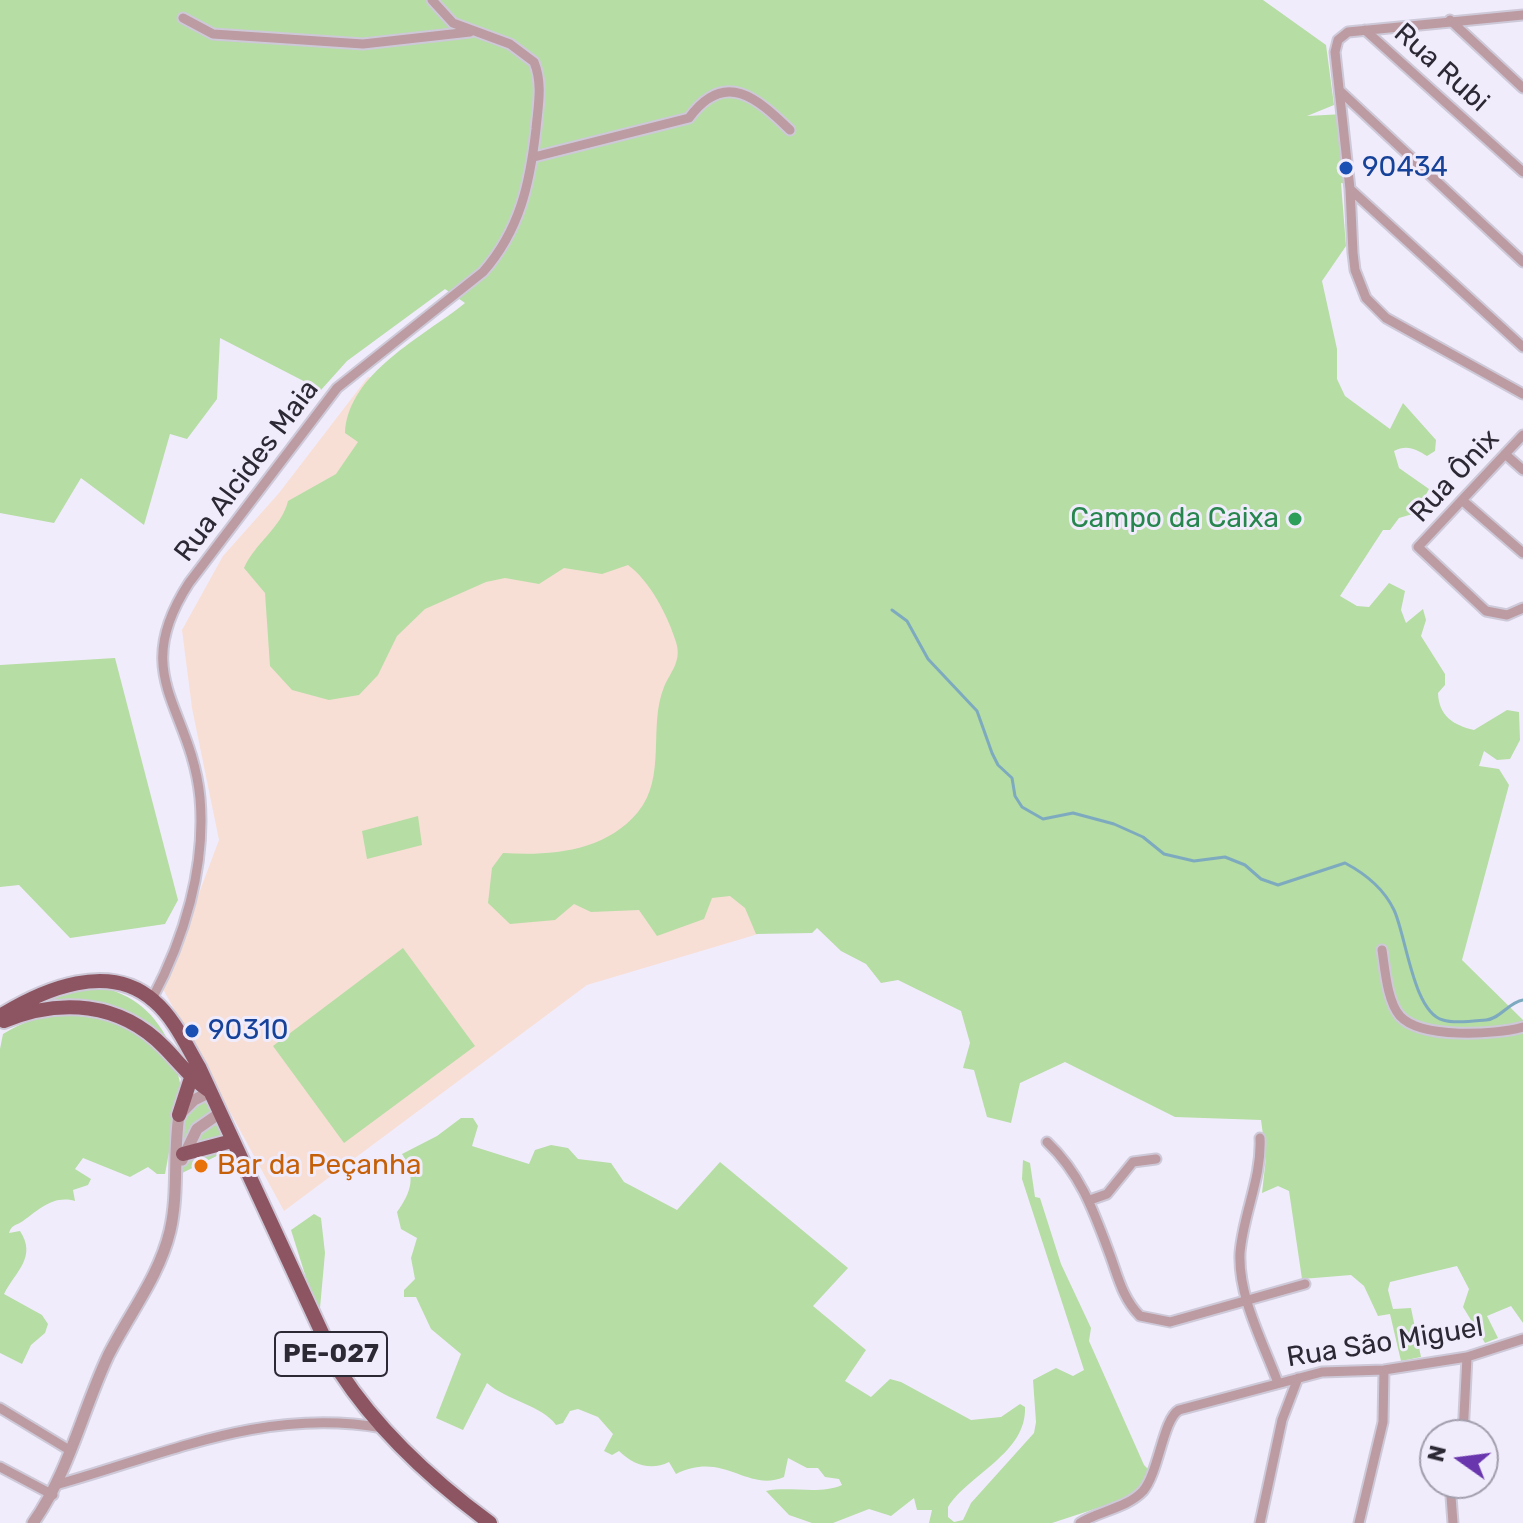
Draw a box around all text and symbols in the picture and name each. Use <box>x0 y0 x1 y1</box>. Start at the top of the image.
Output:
street label: Rua Rubi <box>1387 17 1495 119</box>
place label: 90434 <box>1362 151 1448 185</box>
marker: 90434 <box>1337 159 1355 177</box>
street label: Rua Alcides Maia <box>168 374 326 568</box>
street label: Rua Ônix <box>1403 422 1507 530</box>
place label: Campo da Caixa <box>1070 502 1279 536</box>
marker: Campo da Caixa <box>1286 510 1304 528</box>
place label: 90310 <box>208 1014 288 1048</box>
marker: 90310 <box>183 1022 201 1040</box>
place label: Bar da Peçanha <box>217 1149 421 1183</box>
marker: Bar da Peçanha <box>192 1157 210 1175</box>
street label: Rua São Miguel <box>1284 1311 1486 1375</box>
road number: PE-027 <box>275 1332 387 1376</box>
north arrow <box>1419 1419 1499 1499</box>
text: N <box>1422 1443 1452 1465</box>

